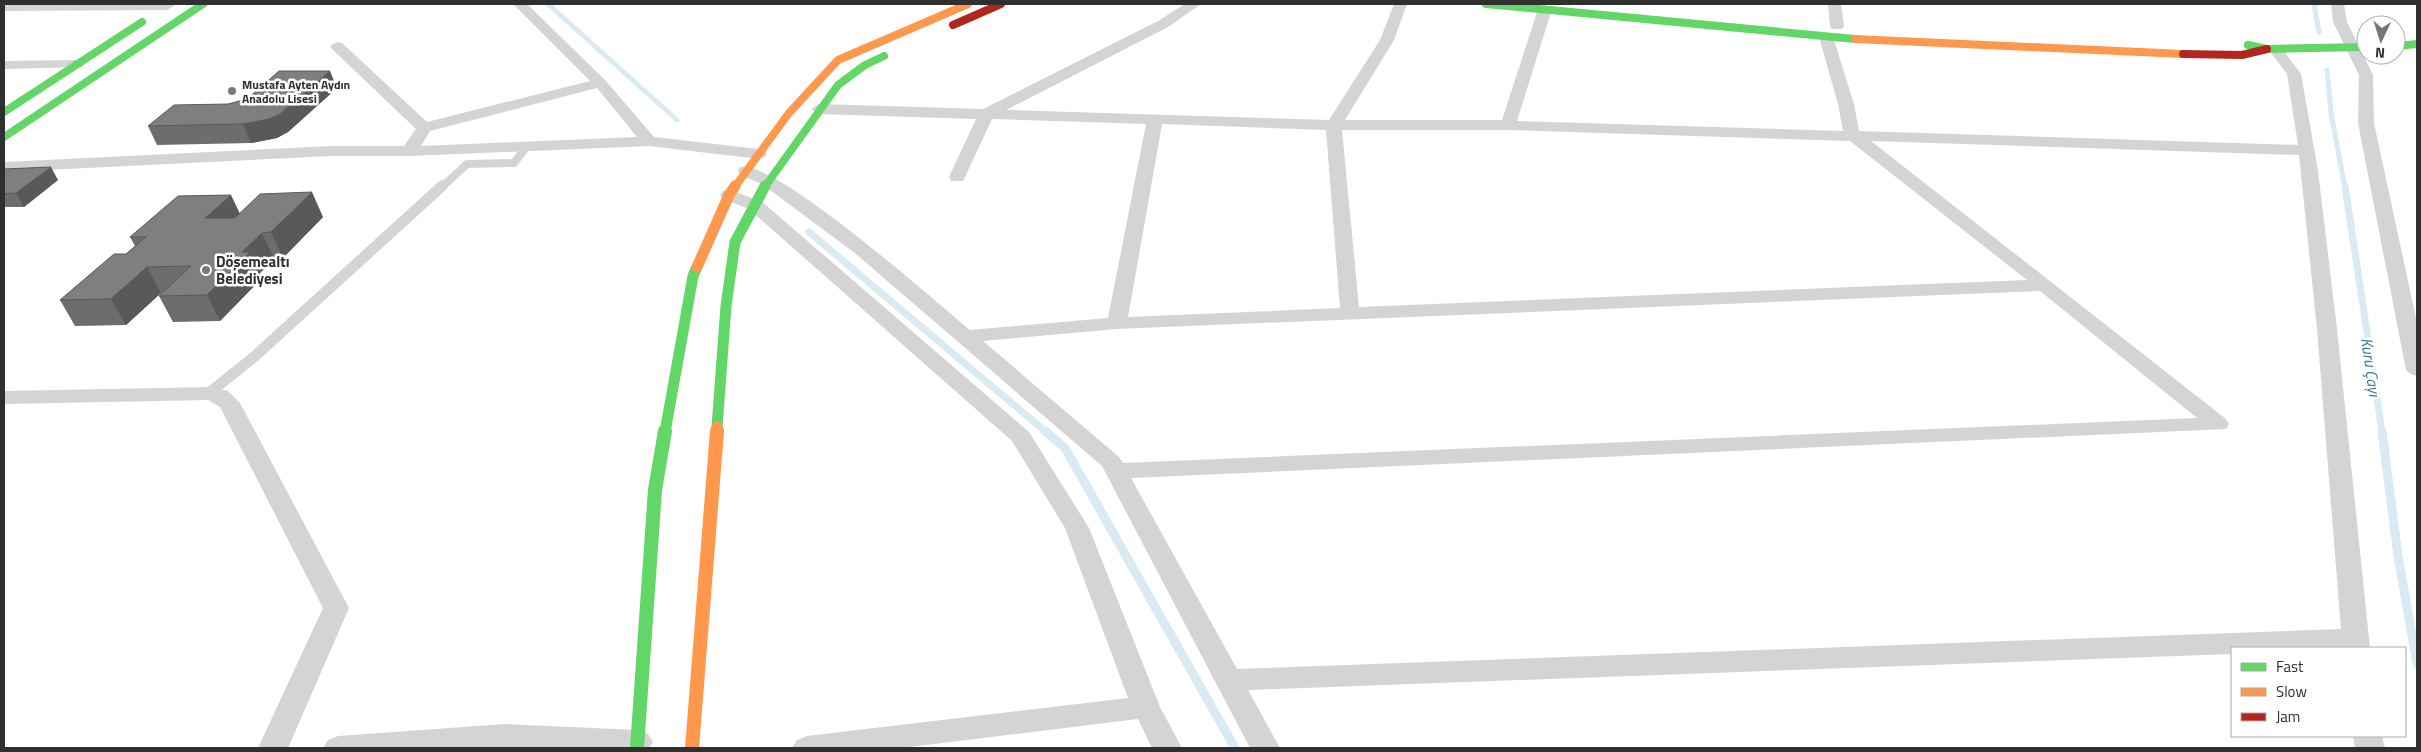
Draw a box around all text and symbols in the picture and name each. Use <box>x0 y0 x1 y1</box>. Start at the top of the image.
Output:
north arrow <box>2356 15 2406 65</box>
text: N <box>2374 43 2386 64</box>
place label: Mustafa Ayten Aydın Anadolu Lisesi <box>242 75 350 108</box>
marker: Mustafa Ayten Aydın Anadolu Lisesi <box>226 85 238 97</box>
place label: Döşemealtı Belediyesi <box>216 250 290 290</box>
marker: Döşemealtı Belediyesi <box>200 264 212 276</box>
water label: Kuru Çayı <box>2355 336 2387 400</box>
legend <box>2231 647 2406 737</box>
text: Fast <box>2276 655 2304 678</box>
text: Slow <box>2276 680 2307 703</box>
text: Jam <box>2276 705 2300 728</box>

